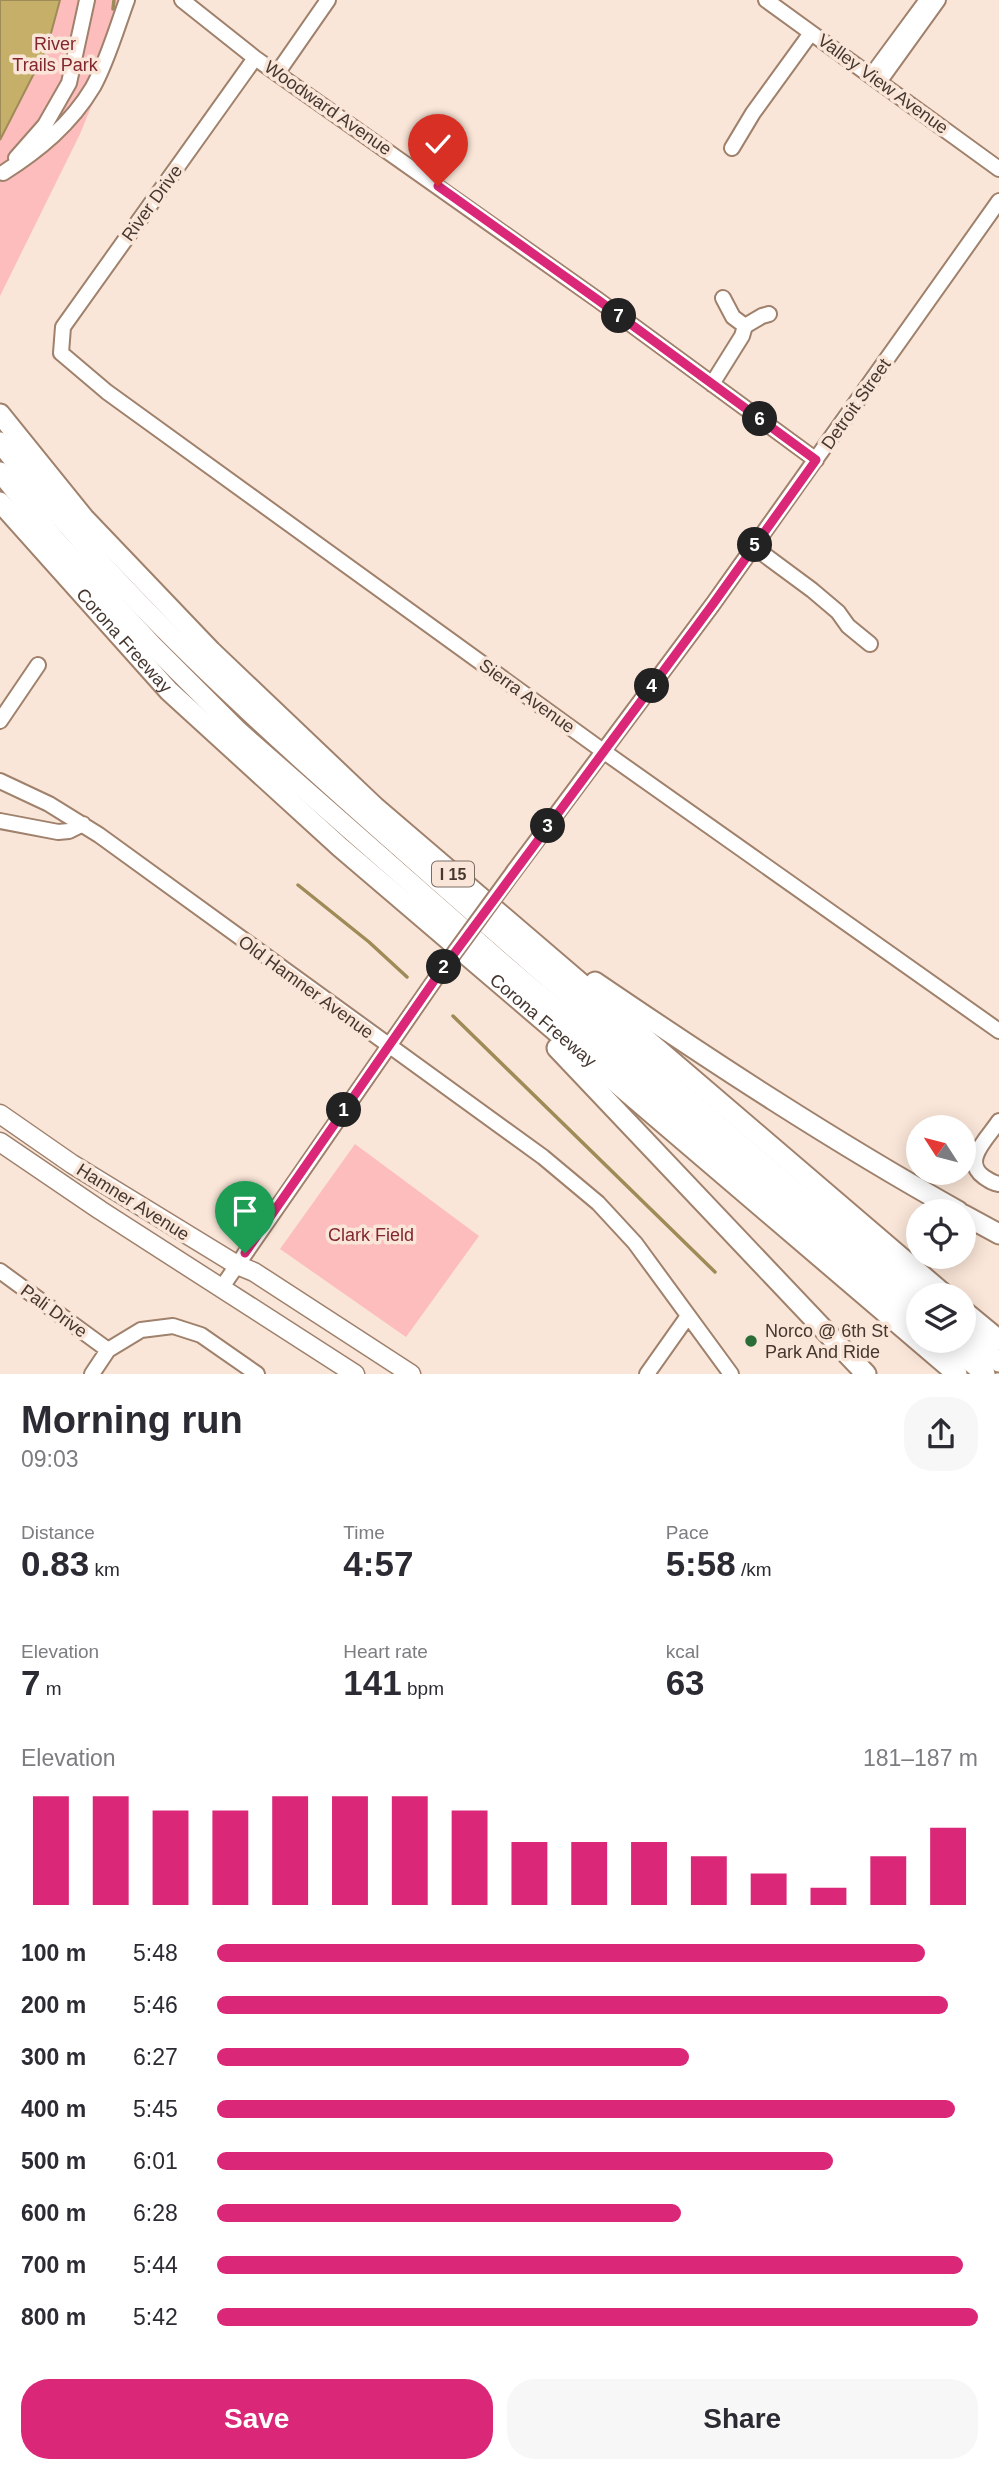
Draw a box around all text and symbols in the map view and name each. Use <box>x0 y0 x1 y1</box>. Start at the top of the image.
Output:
street label: Valley View Avenue <box>814 30 952 138</box>
park label: River Trails Park <box>12 34 99 75</box>
street label: Woodward Avenue <box>261 57 395 159</box>
pin <box>408 114 468 186</box>
icon: check <box>419 125 457 163</box>
street label: River Drive <box>118 161 186 245</box>
pin: 7 <box>602 298 636 334</box>
text: 7 <box>613 305 624 326</box>
street label: Detroit Street <box>817 355 895 453</box>
pin: 6 <box>742 402 778 436</box>
text: 6 <box>754 408 765 429</box>
pin: 5 <box>738 528 772 562</box>
text: 5 <box>749 534 760 555</box>
street label: Corona Freeway <box>72 584 176 697</box>
street label: Sierra Avenue <box>476 655 578 737</box>
pin: 4 <box>634 668 670 704</box>
text: 4 <box>646 675 657 696</box>
pin: 3 <box>530 808 566 844</box>
text: 3 <box>542 815 553 836</box>
road number: I 15 <box>432 862 474 887</box>
street label: Old Hamner Avenue <box>235 931 377 1043</box>
pin: 2 <box>426 950 462 984</box>
text: 2 <box>438 956 449 977</box>
street label: Corona Freeway <box>486 970 600 1071</box>
pin: 1 <box>326 1092 362 1128</box>
text: 1 <box>338 1099 349 1120</box>
north arrow <box>906 1115 976 1185</box>
map controls <box>906 1115 976 1353</box>
street label: Hamner Avenue <box>73 1159 193 1245</box>
pin <box>215 1181 275 1253</box>
icon: arrive <box>226 1192 264 1230</box>
button: locate <box>906 1199 976 1269</box>
park label: Clark Field <box>328 1225 414 1245</box>
street label: Pali Drive <box>17 1280 91 1342</box>
button: layers <box>906 1283 976 1353</box>
place label: Norco @ 6th St Park And Ride <box>765 1321 888 1362</box>
marker: Norco @ 6th St Park And Ride <box>743 1333 759 1349</box>
button: share <box>904 1397 978 1471</box>
text: Morning run <box>21 1399 243 1441</box>
text: 09:03 <box>21 1446 79 1472</box>
text: Distance <box>21 1522 95 1543</box>
text: Time <box>343 1522 385 1543</box>
text: Pace <box>666 1522 709 1543</box>
text: 0.83 <box>21 1544 89 1583</box>
text: 4:57 <box>343 1544 413 1583</box>
text: 5:58 <box>666 1544 736 1583</box>
text: km <box>89 1559 120 1580</box>
text: /km <box>736 1559 772 1580</box>
text: Elevation <box>21 1641 99 1662</box>
text: Heart rate <box>343 1641 428 1662</box>
text: kcal <box>666 1641 699 1662</box>
text: 7 <box>21 1663 40 1702</box>
text: 141 <box>343 1663 402 1702</box>
text: 63 <box>666 1663 705 1702</box>
text: m <box>40 1678 62 1699</box>
text: bpm <box>402 1678 444 1699</box>
text: Elevation <box>21 1745 116 1771</box>
text: 181–187 m <box>863 1745 978 1771</box>
text: 100 m <box>21 1940 86 1966</box>
text: 5:48 <box>133 1940 178 1966</box>
text: 200 m <box>21 1992 86 2018</box>
text: 5:46 <box>133 1992 178 2018</box>
text: 300 m <box>21 2044 86 2070</box>
text: 6:27 <box>133 2044 178 2070</box>
text: 400 m <box>21 2096 86 2122</box>
text: 5:45 <box>133 2096 178 2122</box>
text: 500 m <box>21 2148 86 2174</box>
text: 6:01 <box>133 2148 178 2174</box>
text: 600 m <box>21 2200 86 2226</box>
text: 6:28 <box>133 2200 178 2226</box>
text: 700 m <box>21 2252 86 2278</box>
text: 5:44 <box>133 2252 178 2278</box>
text: 800 m <box>21 2304 86 2330</box>
text: 5:42 <box>133 2304 178 2330</box>
button: Save <box>21 2379 493 2459</box>
button: Share <box>507 2379 978 2459</box>

